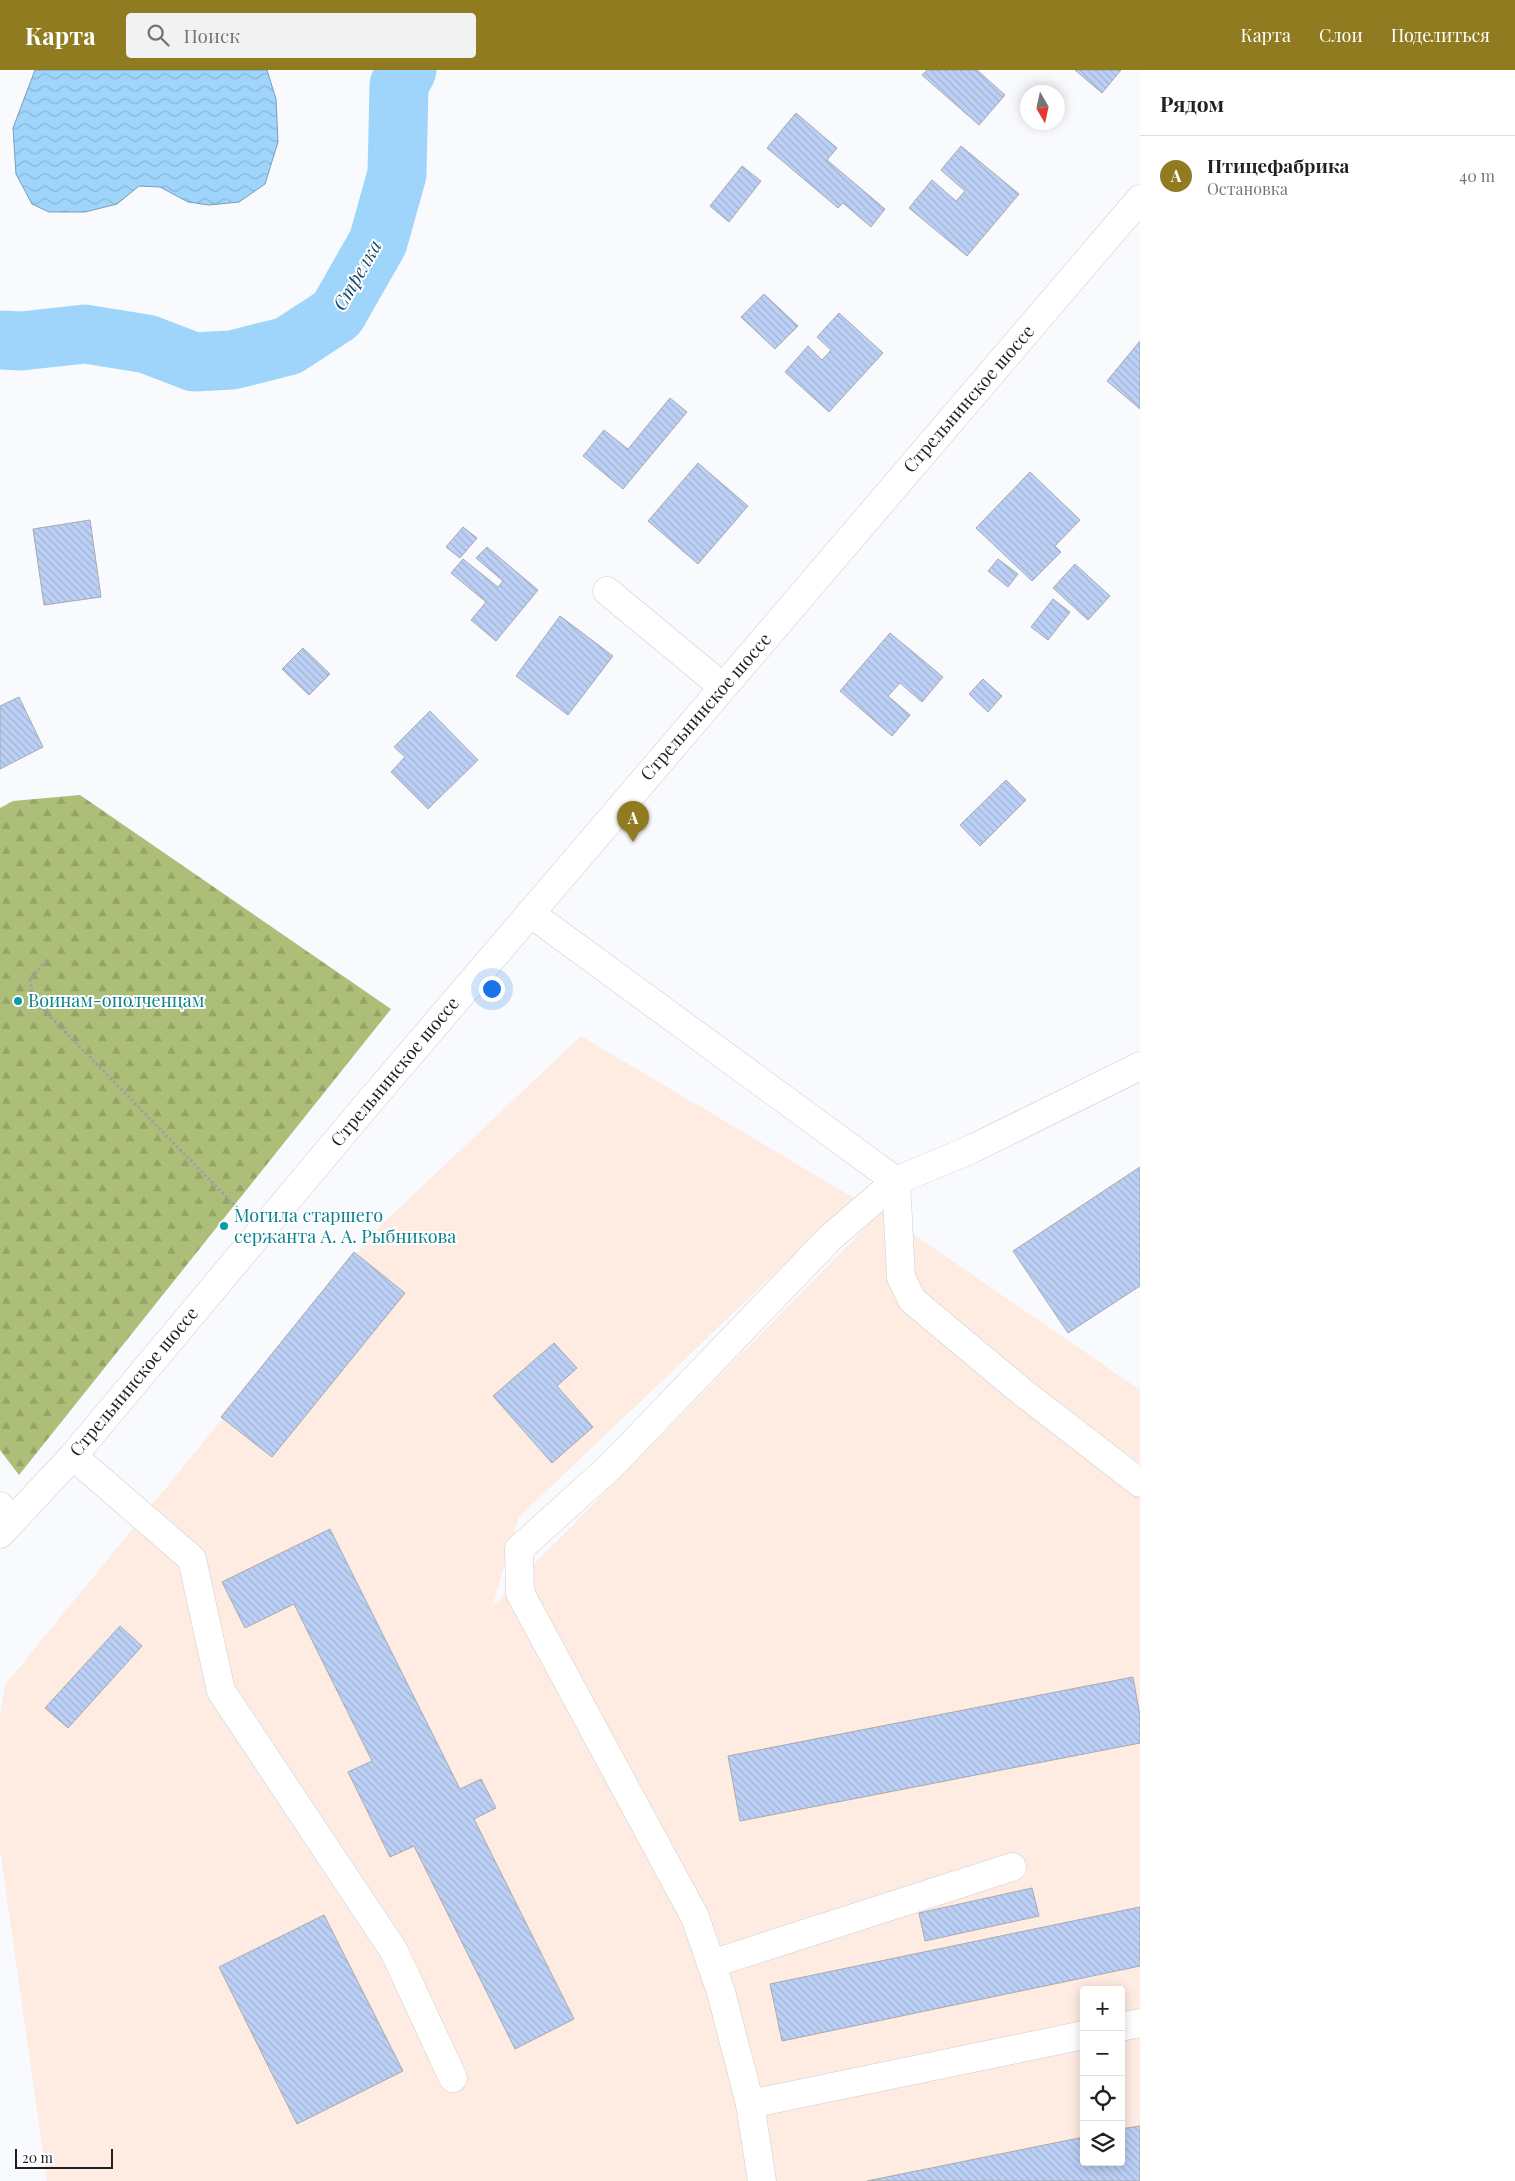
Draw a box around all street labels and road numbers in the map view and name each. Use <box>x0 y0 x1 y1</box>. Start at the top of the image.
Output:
street label: Стрельнинское шоссе <box>897 319 1039 477</box>
street label: Стрельнинское шоссе <box>634 627 776 785</box>
street label: Стрельнинское шоссе <box>325 992 464 1151</box>
street label: Стрельнинское шоссе <box>64 1302 203 1461</box>

